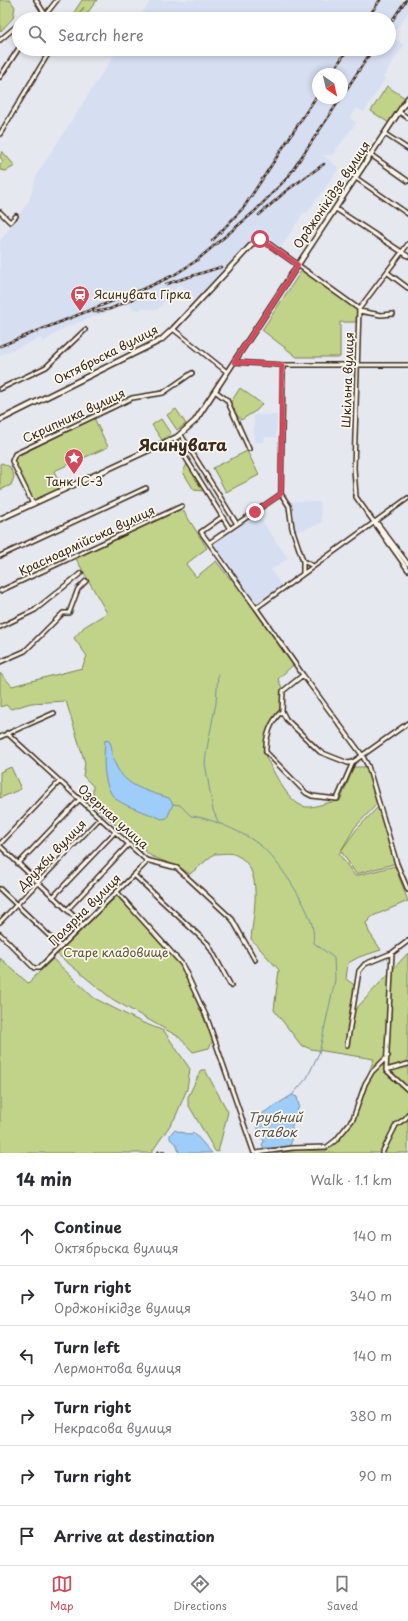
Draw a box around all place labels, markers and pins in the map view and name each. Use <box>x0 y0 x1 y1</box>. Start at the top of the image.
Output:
station icon: Ясинувата Гірка <box>69 284 91 312</box>
place label: Ясинувата Гірка <box>94 285 191 303</box>
place icon: Танк ІС-3 <box>63 447 85 475</box>
place label: Танк ІС-3 <box>45 472 103 490</box>

